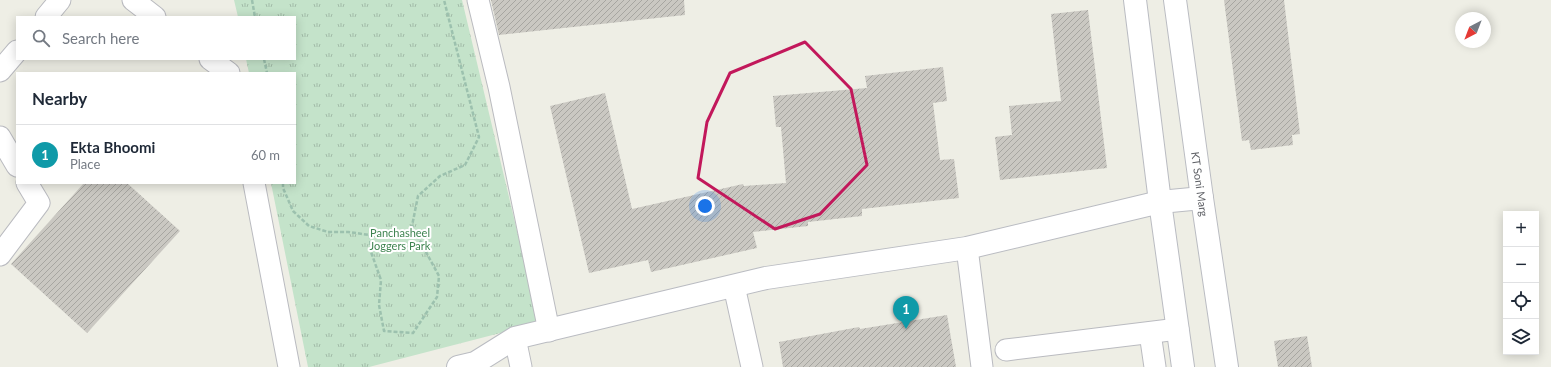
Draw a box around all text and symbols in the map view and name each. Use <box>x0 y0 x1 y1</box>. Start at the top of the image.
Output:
north arrow <box>1455 12 1491 48</box>
search box <box>16 16 296 60</box>
icon: search <box>30 27 52 49</box>
text: Search here <box>62 29 139 47</box>
text: Nearby <box>32 88 87 109</box>
text: Ekta Bhoomi <box>70 138 155 156</box>
text: 1 <box>41 147 49 163</box>
text: 60 m <box>251 147 280 163</box>
street label: KT Soni Marg <box>1189 151 1211 217</box>
text: Place <box>70 156 100 172</box>
your location <box>695 196 715 216</box>
map controls <box>1503 211 1539 355</box>
button: + <box>1503 211 1539 247</box>
park label: Panchasheel Joggers Park <box>370 226 431 252</box>
button: − <box>1503 247 1539 283</box>
button: locate <box>1503 283 1539 319</box>
pin: 1 <box>893 296 919 329</box>
button: layers <box>1503 319 1539 355</box>

